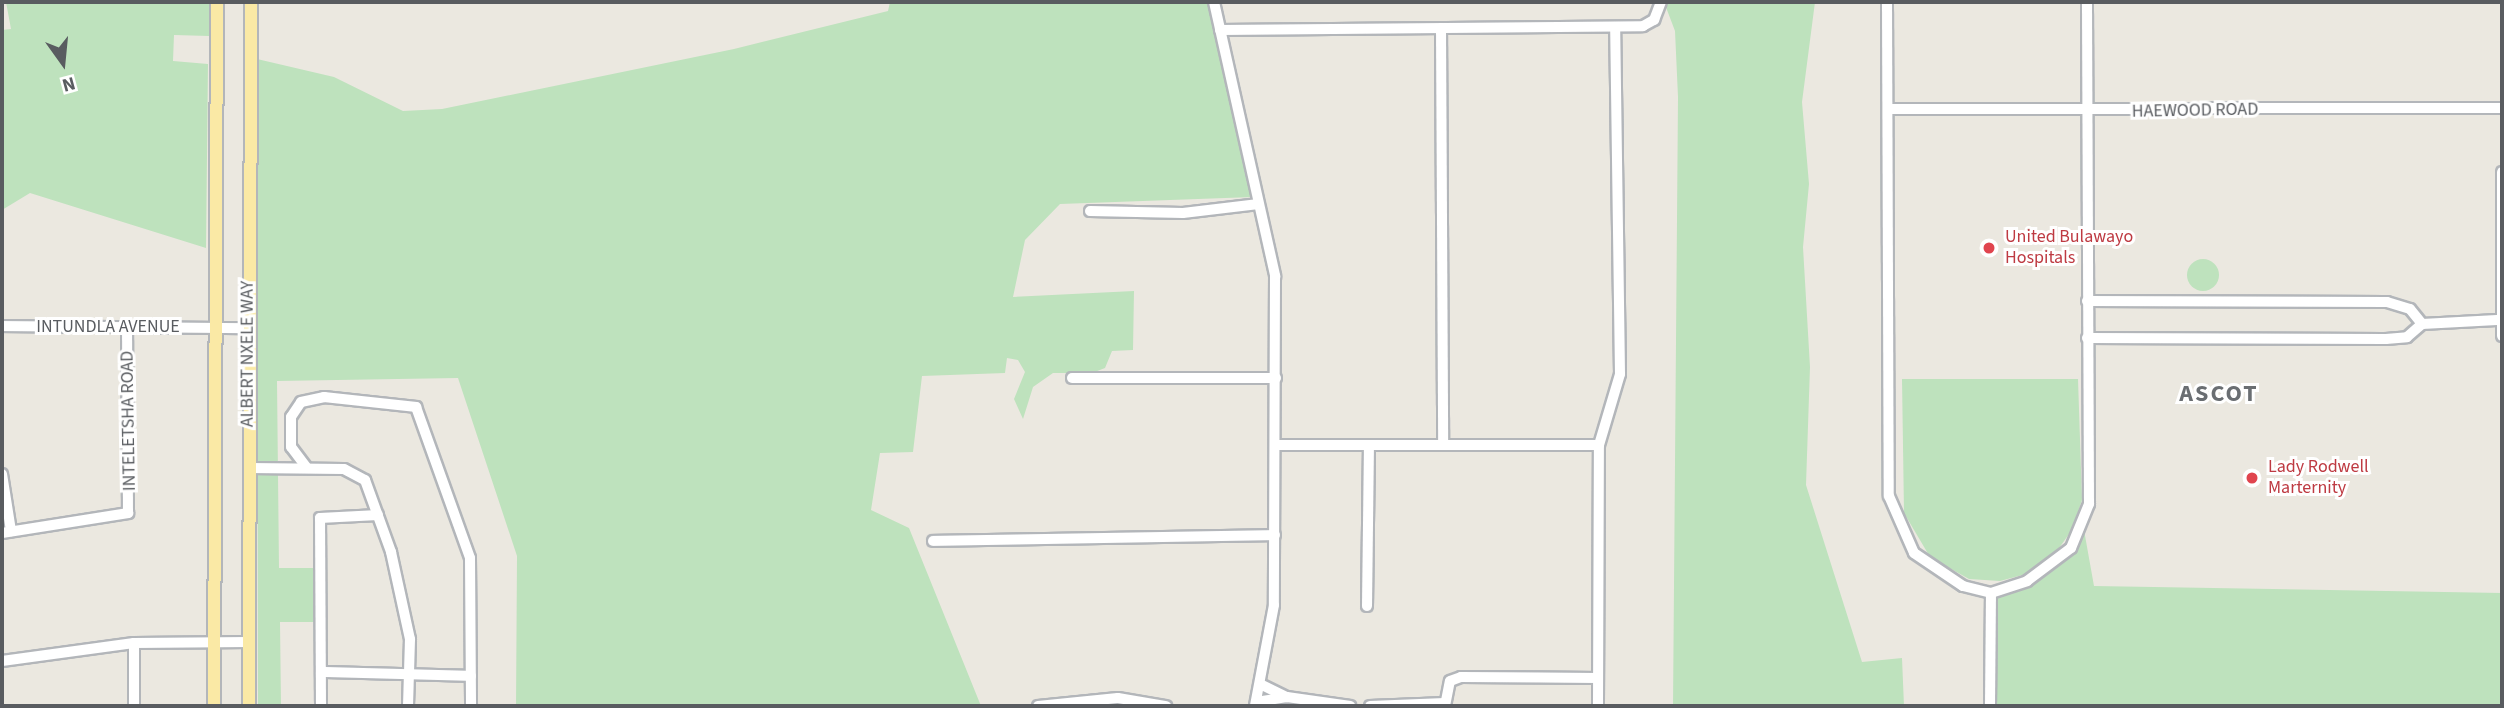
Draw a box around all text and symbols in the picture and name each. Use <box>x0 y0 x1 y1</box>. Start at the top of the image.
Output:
north arrow <box>28 28 98 98</box>
text: N <box>59 69 78 98</box>
street label: HAEWOOD ROAD <box>2132 99 2258 123</box>
place label: United Bulawayo Hospitals <box>2005 227 2133 270</box>
marker: United Bulawayo Hospitals <box>1979 238 1999 258</box>
street label: ALBERT NXELE WAY <box>237 281 259 427</box>
street label: INTUNDLA AVENUE <box>36 316 180 338</box>
street label: INTELETSHA ROAD <box>117 351 141 491</box>
district label: ASCOT <box>2180 380 2258 408</box>
place label: Lady Rodwell Marternity <box>2268 457 2369 500</box>
marker: Lady Rodwell Marternity <box>2242 468 2262 488</box>

